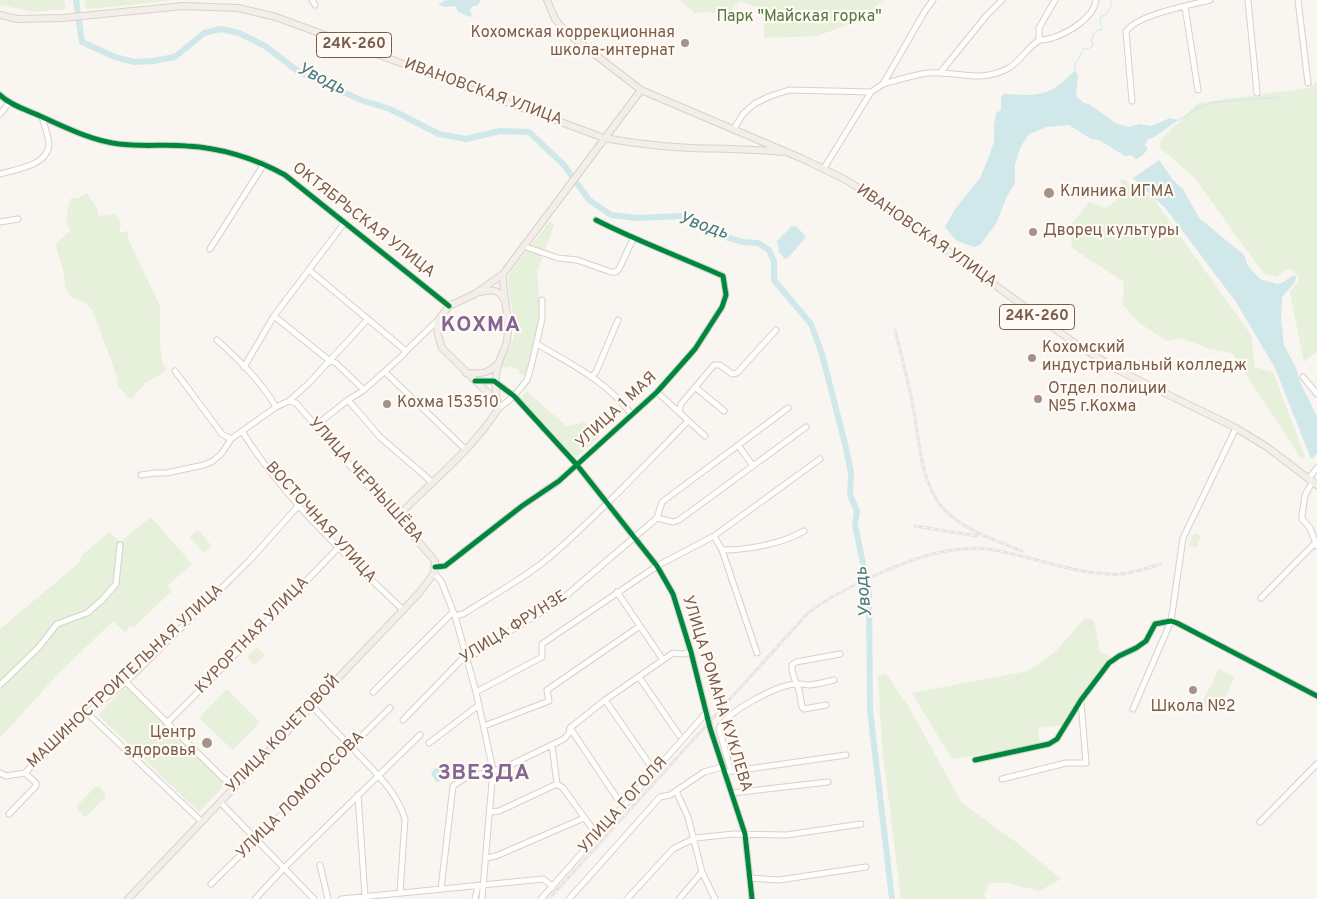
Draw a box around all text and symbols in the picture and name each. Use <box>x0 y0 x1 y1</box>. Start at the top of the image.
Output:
park label: Парк "Майская горка" <box>716 8 882 28</box>
place label: Кохомская коррекционная школа-интернат <box>471 24 675 62</box>
road number: 24К-260 <box>316 32 392 58</box>
marker: Кохомская коррекционная школа-интернат <box>679 37 691 49</box>
street label: ИВАНОВСКАЯ УЛИЦА <box>401 55 565 131</box>
water label: Уводь <box>293 59 349 101</box>
street label: ОКТЯБРЬСКАЯ УЛИЦА <box>288 159 438 283</box>
street label: ИВАНОВСКАЯ УЛИЦА <box>852 181 1000 293</box>
place label: Клиника ИГМА <box>1060 183 1174 203</box>
marker: Клиника ИГМА <box>1042 186 1056 200</box>
water label: Уводь <box>675 208 731 246</box>
place label: Дворец культуры <box>1043 222 1179 242</box>
marker: Дворец культуры <box>1027 226 1039 238</box>
road number: 24К-260 <box>1000 304 1074 330</box>
district label: КОХМА <box>440 314 522 340</box>
place label: Кохомский индустриальный колледж <box>1042 339 1247 377</box>
marker: Кохомский индустриальный колледж <box>1026 352 1038 364</box>
street label: УЛИЦА 1 МАЯ <box>572 369 662 453</box>
place label: Отдел полиции №5 г.Кохма <box>1048 380 1167 418</box>
marker: Отдел полиции №5 г.Кохма <box>1032 393 1044 405</box>
place label: Кохма 153510 <box>397 394 499 414</box>
marker: Кохма 153510 <box>381 398 393 410</box>
street label: УЛИЦА ЧЕРНЫШЁВА <box>304 414 426 548</box>
street label: ВОСТОЧНАЯ УЛИЦА <box>261 458 379 588</box>
water label: Уводь <box>852 565 878 619</box>
street label: КУРОРТНАЯ УЛИЦА <box>192 574 314 698</box>
street label: МАШИНОСТРОИТЕЛЬНАЯ УЛИЦА <box>24 581 228 773</box>
street label: УЛИЦА ФРУНЗЕ <box>457 587 571 669</box>
street label: УЛИЦА РОМАНА КУКЛЕВА <box>677 593 755 795</box>
street label: УЛИЦА КОЧЕТОВОЙ <box>223 672 345 798</box>
marker: Школа №2 <box>1187 684 1199 696</box>
place label: Школа №2 <box>1150 698 1236 718</box>
place label: Центр здоровья <box>124 724 196 762</box>
street label: УЛИЦА ЛОМОНОСОВА <box>233 728 369 864</box>
marker: Центр здоровья <box>200 736 214 750</box>
street label: УЛИЦА ГОГОЛЯ <box>575 754 673 858</box>
district label: ЗВЕЗДА <box>437 762 531 788</box>

